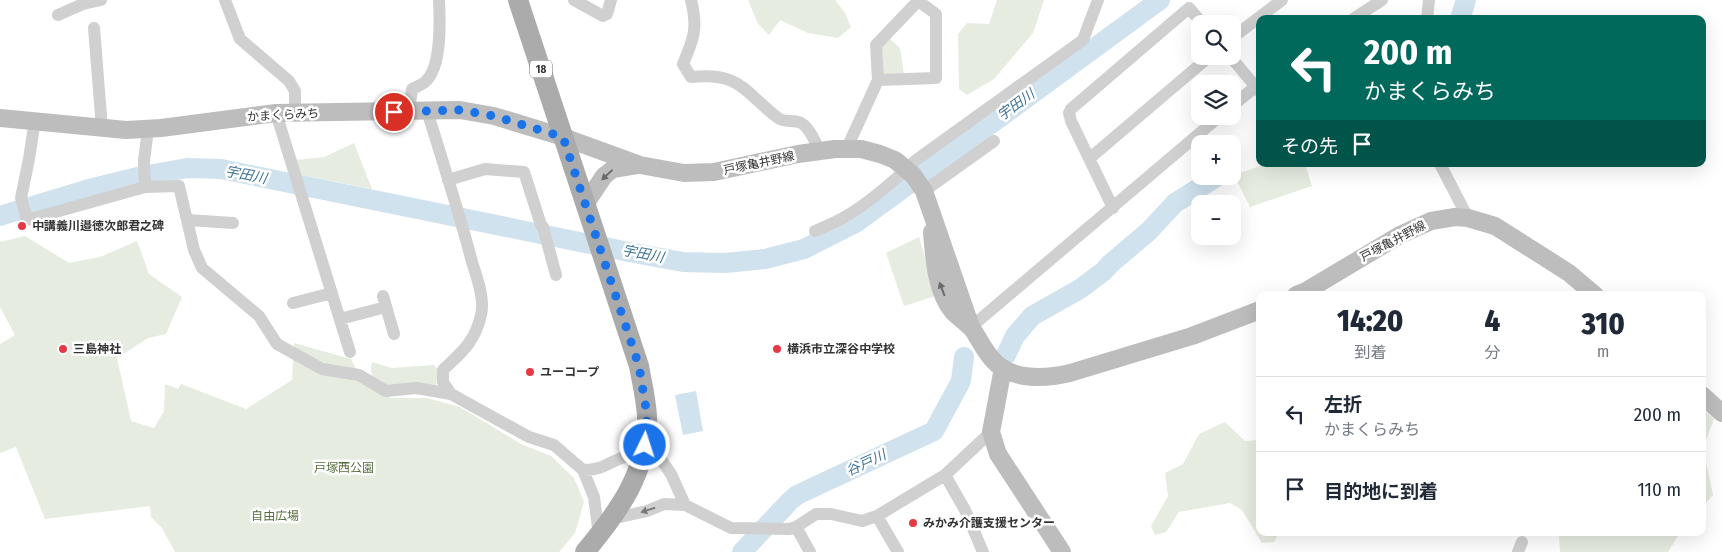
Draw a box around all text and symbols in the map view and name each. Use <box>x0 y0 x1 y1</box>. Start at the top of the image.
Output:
map controls <box>1191 15 1241 245</box>
button: search <box>1191 15 1241 65</box>
text: 200 m <box>1364 31 1452 73</box>
icon: left <box>1281 35 1346 100</box>
road number: 18 <box>530 61 552 78</box>
button: layers <box>1191 75 1241 125</box>
text: かまくらみち <box>1364 78 1496 105</box>
water label: 宇田川 <box>994 85 1040 124</box>
pin <box>373 91 415 133</box>
icon: arrive <box>380 98 408 126</box>
street label: かまくらみち <box>247 106 319 124</box>
icon: arrive <box>1348 130 1376 158</box>
button: + <box>1191 135 1241 185</box>
text: その先 <box>1281 135 1338 158</box>
street label: 戸塚亀井野線 <box>722 149 796 177</box>
water label: 宇田川 <box>224 163 270 188</box>
one-way arrow <box>601 169 613 181</box>
button: − <box>1191 195 1241 245</box>
street label: 戸塚亀井野線 <box>1358 218 1428 264</box>
place label: 中講義川邉徳次郎君之碑 <box>32 219 164 233</box>
marker: 中講義川邉徳次郎君之碑 <box>16 220 28 232</box>
water label: 宇田川 <box>621 242 667 267</box>
one-way arrow <box>938 282 945 297</box>
text: 14:20 <box>1337 303 1403 339</box>
text: 4 <box>1485 303 1500 339</box>
text: 310 <box>1581 306 1625 342</box>
place label: 三島神社 <box>73 342 121 356</box>
place label: 横浜市立深谷中学校 <box>787 342 895 356</box>
text: m <box>1597 342 1609 361</box>
marker: 三島神社 <box>57 343 69 355</box>
marker: 横浜市立深谷中学校 <box>771 343 783 355</box>
text: 到着 <box>1354 343 1386 362</box>
text: 分 <box>1484 343 1500 362</box>
place label: ユーコープ <box>540 365 599 379</box>
marker: ユーコープ <box>524 366 536 378</box>
text: 左折 <box>1324 393 1362 416</box>
icon: left <box>1281 400 1309 428</box>
text: 200 m <box>1634 403 1681 426</box>
position arrow <box>618 418 670 470</box>
text: かまくらみち <box>1324 420 1420 439</box>
water label: 谷戸川 <box>843 446 890 480</box>
park label: 戸塚西公園 <box>314 461 374 475</box>
icon: arrive <box>1281 475 1309 503</box>
text: 110 m <box>1637 478 1681 501</box>
text: 目的地に到着 <box>1324 480 1438 503</box>
one-way arrow <box>640 507 655 514</box>
park label: 自由広場 <box>251 509 299 523</box>
place label: みかみ介護支援センター <box>923 516 1055 530</box>
marker: みかみ介護支援センター <box>907 517 919 529</box>

